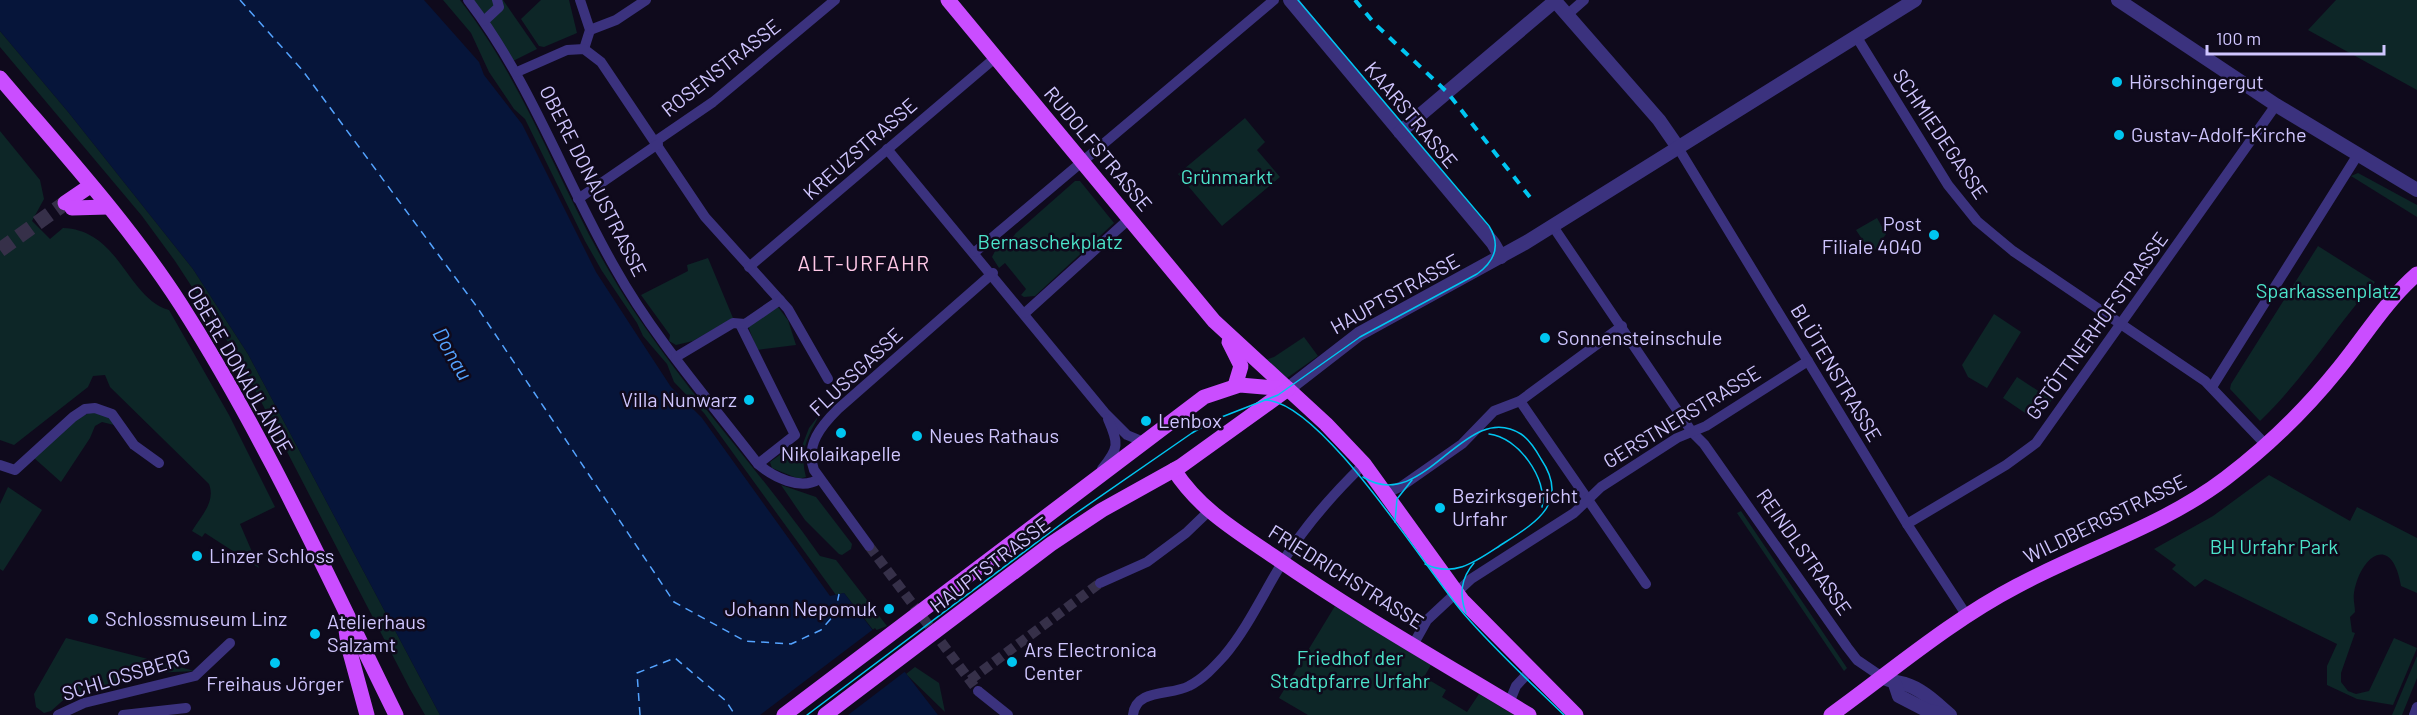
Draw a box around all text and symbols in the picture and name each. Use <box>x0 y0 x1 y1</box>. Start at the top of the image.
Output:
street label: ROSENSTRASSE <box>656 13 785 121</box>
scale bar <box>2207 18 2384 56</box>
text: 100 m <box>2216 27 2261 49</box>
street label: KAARSTRASSE <box>1360 56 1463 173</box>
street label: SCHMIEDEGASSE <box>1888 64 1993 203</box>
place label: Hörschingergut <box>2129 69 2264 93</box>
marker: Hörschingergut <box>2110 75 2124 89</box>
street label: OBERE DONAUSTRASSE <box>535 81 653 280</box>
street label: RUDOLFSTRASSE <box>1040 81 1158 216</box>
street label: KREUZSTRASSE <box>798 92 921 204</box>
place label: Gustav-Adolf-Kirche <box>2131 122 2307 146</box>
marker: Gustav-Adolf-Kirche <box>2112 128 2126 142</box>
park label: Grünmarkt <box>1181 164 1273 188</box>
place label: Post Filiale 4040 <box>1822 211 1922 258</box>
street label: GSTÖTTNERHOFSTRASSE <box>2020 227 2172 424</box>
marker: Post Filiale 4040 <box>1927 228 1941 242</box>
park label: Bernaschekplatz <box>978 229 1122 253</box>
street label: HAUPTSTRASSE <box>1326 248 1463 339</box>
district label: ALT-URFAHR <box>797 250 931 275</box>
park label: Sparkassenplatz <box>2256 278 2398 302</box>
street label: OBERE DONAULÄNDE <box>183 281 299 458</box>
street label: BLÜTENSTRASSE <box>1786 299 1887 446</box>
water label: Donau <box>428 322 478 384</box>
street label: FLUSSGASSE <box>804 322 907 420</box>
place label: Sonnensteinschule <box>1557 325 1722 349</box>
marker: Sonnensteinschule <box>1538 331 1552 345</box>
street label: GERSTNERSTRASSE <box>1598 360 1765 473</box>
place label: Villa Nunwarz <box>621 387 737 411</box>
marker: Villa Nunwarz <box>742 393 756 407</box>
place label: Lenbox <box>1158 408 1222 432</box>
marker: Lenbox <box>1139 414 1153 428</box>
place label: Neues Rathaus <box>929 423 1059 447</box>
marker: Nikolaikapelle <box>834 426 848 440</box>
marker: Neues Rathaus <box>910 429 924 443</box>
place label: Nikolaikapelle <box>781 441 901 465</box>
street label: WILDBERGSTRASSE <box>2019 468 2190 568</box>
place label: Bezirksgericht Urfahr <box>1452 483 1578 530</box>
street label: REINDLSTRASSE <box>1752 484 1857 619</box>
marker: Bezirksgericht Urfahr <box>1433 501 1447 515</box>
street label: HAUPTSTRASSE <box>925 511 1054 617</box>
street label: FRIEDRICHSTRASSE <box>1265 519 1429 634</box>
park label: BH Urfahr Park <box>2210 534 2338 558</box>
place label: Linzer Schloss <box>209 543 334 567</box>
marker: Linzer Schloss <box>190 549 204 563</box>
place label: Johann Nepomuk <box>725 596 877 620</box>
marker: Johann Nepomuk <box>882 602 896 616</box>
place label: Schlossmuseum Linz <box>105 606 287 630</box>
place label: Atelierhaus Salzamt <box>327 609 426 656</box>
marker: Schlossmuseum Linz <box>86 612 100 626</box>
marker: Atelierhaus Salzamt <box>308 627 322 641</box>
place label: Ars Electronica Center <box>1024 637 1157 684</box>
street label: SCHLOSSBERG <box>59 643 193 705</box>
park label: Friedhof der Stadtpfarre Urfahr <box>1270 645 1430 692</box>
marker: Ars Electronica Center <box>1005 655 1019 669</box>
marker: Freihaus Jörger <box>268 656 282 670</box>
place label: Freihaus Jörger <box>206 671 344 695</box>

